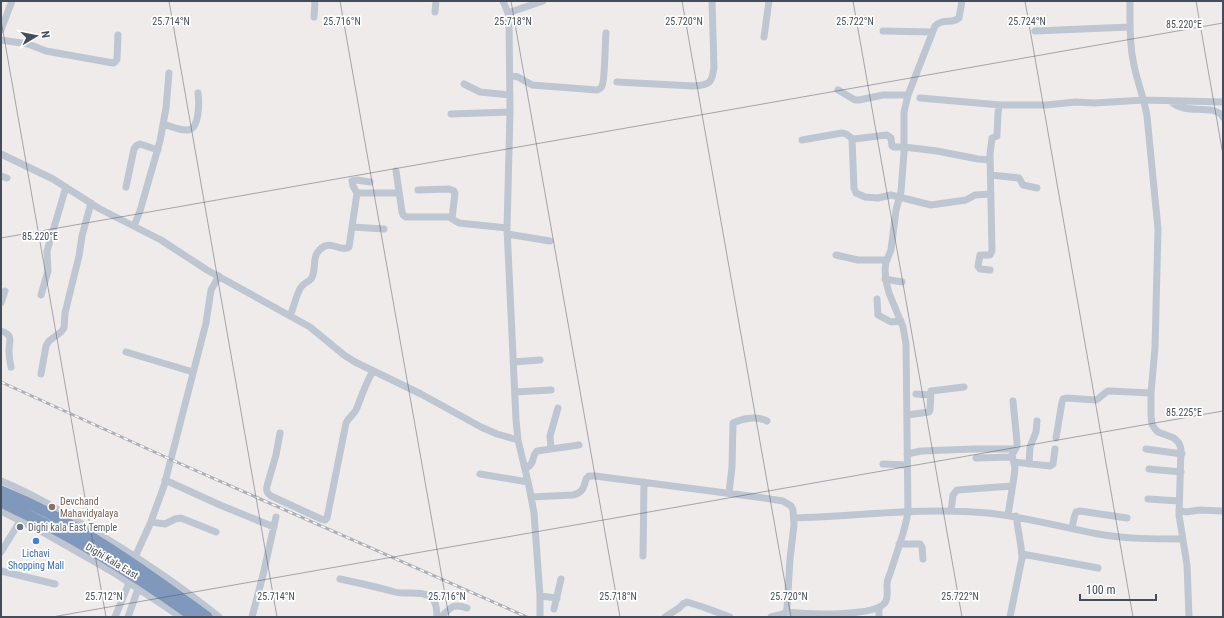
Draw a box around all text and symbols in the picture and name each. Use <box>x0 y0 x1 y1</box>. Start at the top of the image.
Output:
north arrow <box>16 16 56 56</box>
text: 25.714°N <box>152 16 190 27</box>
text: 25.716°N <box>323 16 361 27</box>
text: 25.718°N <box>494 16 532 27</box>
text: 25.720°N <box>665 16 703 27</box>
text: 25.722°N <box>836 16 874 27</box>
text: 25.724°N <box>1008 16 1046 27</box>
text: 85.220°E <box>1166 19 1202 30</box>
text: N <box>38 30 52 39</box>
text: 85.220°E <box>22 231 58 242</box>
text: 85.225°E <box>1166 407 1202 418</box>
place label: Devchand Mahavidyalaya <box>60 496 118 519</box>
marker: Devchand Mahavidyalaya <box>47 502 57 512</box>
marker: Dighi kala East Temple <box>15 522 25 532</box>
place label: Dighi kala East Temple <box>28 522 118 533</box>
marker: Lichavi Shopping Mall <box>31 536 41 546</box>
street label: Dighi Kala East <box>84 541 140 581</box>
place label: Lichavi Shopping Mall <box>8 548 64 571</box>
scale bar <box>1080 576 1156 602</box>
text: 100 m <box>1086 583 1116 597</box>
text: 25.712°N <box>85 591 123 602</box>
text: 25.714°N <box>257 591 295 602</box>
text: 25.716°N <box>428 591 466 602</box>
text: 25.718°N <box>599 591 637 602</box>
text: 25.720°N <box>770 591 808 602</box>
text: 25.722°N <box>941 591 979 602</box>

